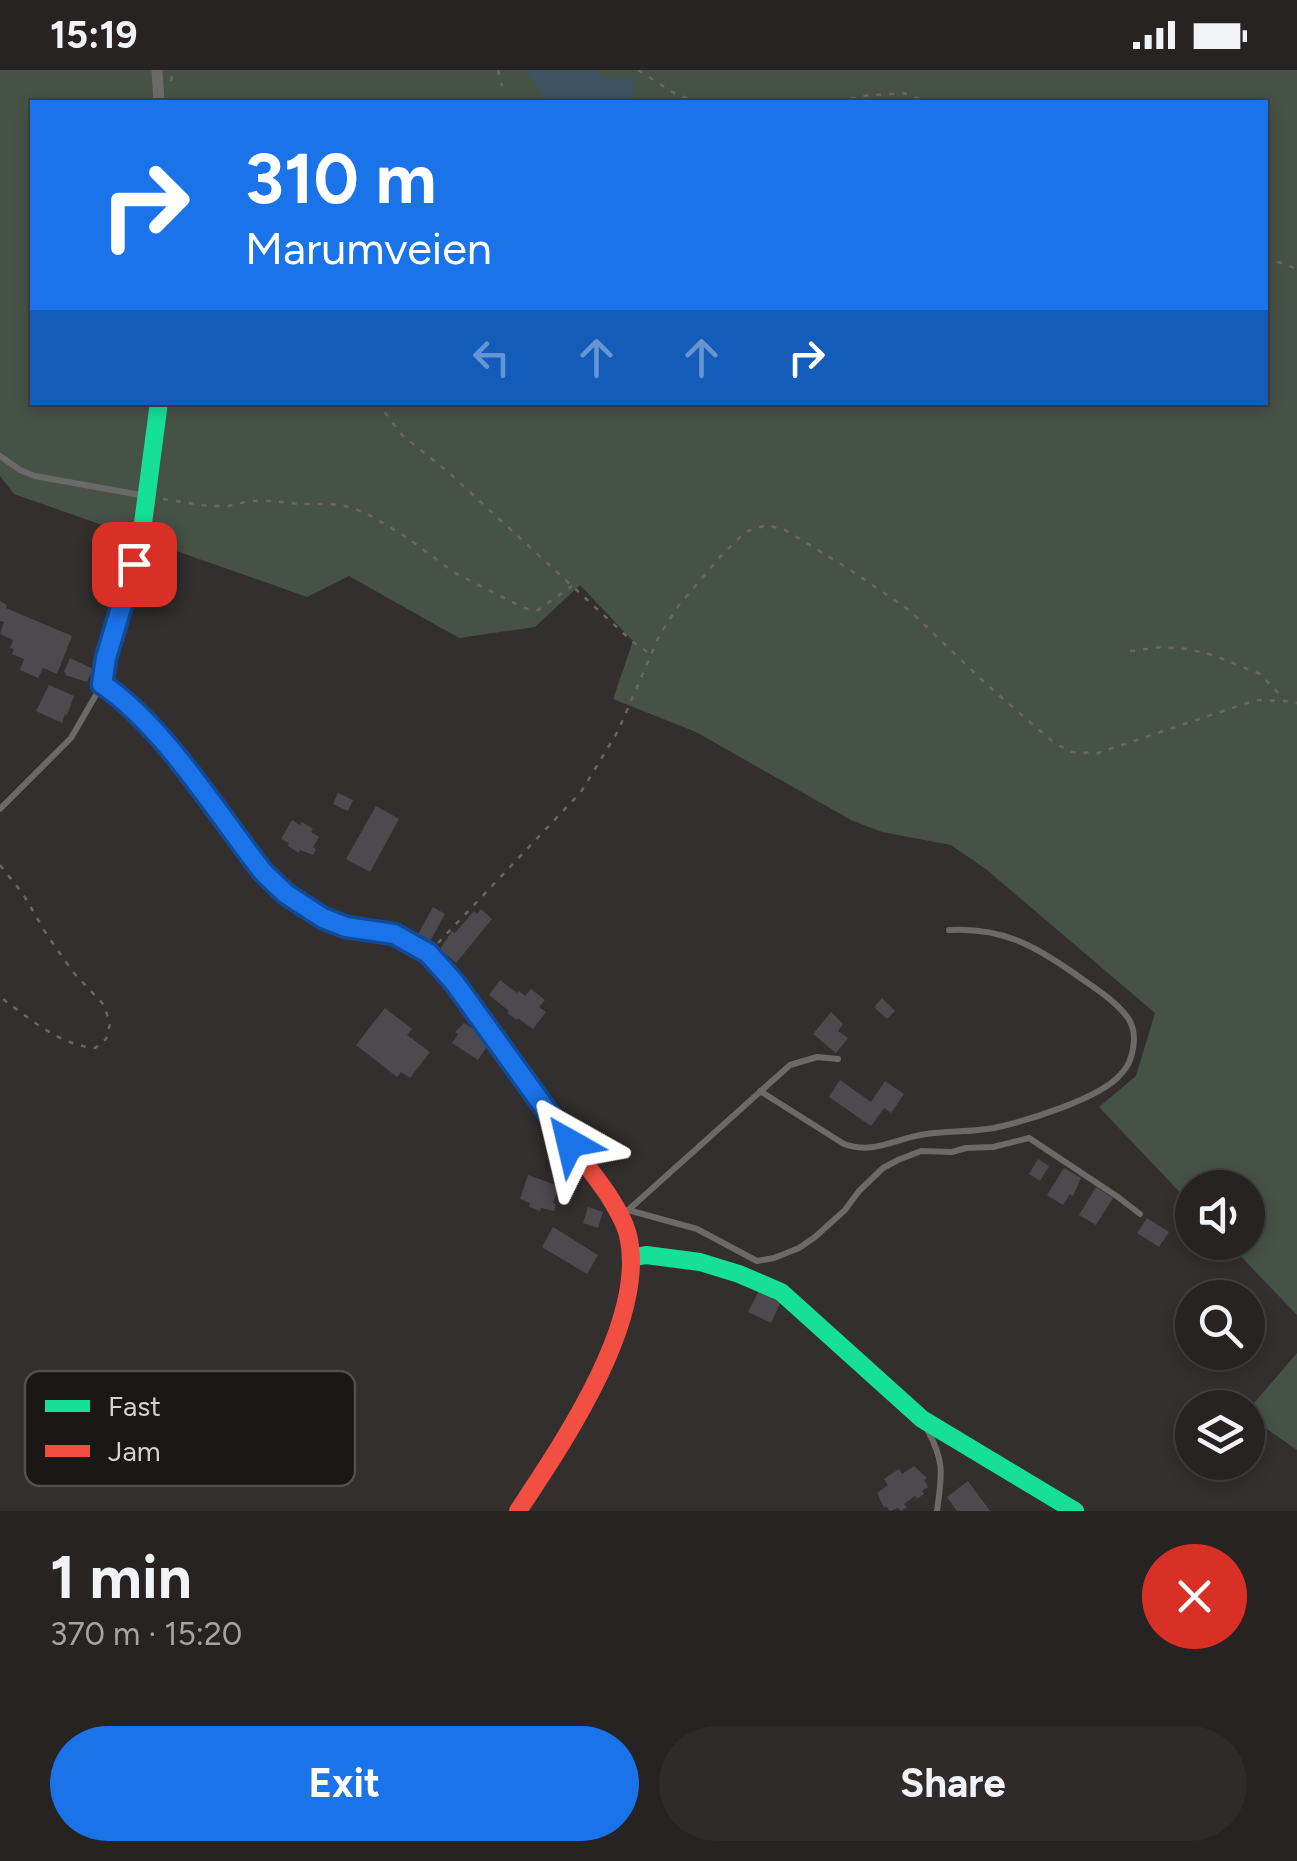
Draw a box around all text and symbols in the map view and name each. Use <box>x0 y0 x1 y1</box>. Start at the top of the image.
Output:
text: 15:19 <box>50 12 138 58</box>
text: 310 m <box>245 136 437 221</box>
icon: right <box>80 140 210 270</box>
text: Marumveien <box>245 221 492 275</box>
icon: left <box>464 330 519 385</box>
icon: ahead <box>569 330 624 385</box>
icon: ahead <box>674 330 729 385</box>
icon: right <box>779 330 834 385</box>
pin <box>92 522 177 607</box>
icon: arrive <box>107 537 162 592</box>
position arrow <box>518 1091 622 1195</box>
map controls <box>1175 1170 1265 1480</box>
button: sound <box>1175 1170 1265 1260</box>
button: search <box>1175 1280 1265 1370</box>
legend <box>25 1371 355 1486</box>
text: Fast <box>108 1389 161 1423</box>
button: layers <box>1175 1390 1265 1480</box>
text: Jam <box>108 1434 161 1468</box>
text: 1 min <box>50 1541 192 1613</box>
button: close <box>1142 1544 1247 1649</box>
text: 370 m · 15:20 <box>50 1615 242 1653</box>
button: Exit <box>50 1726 639 1841</box>
button: Share <box>659 1726 1247 1841</box>

